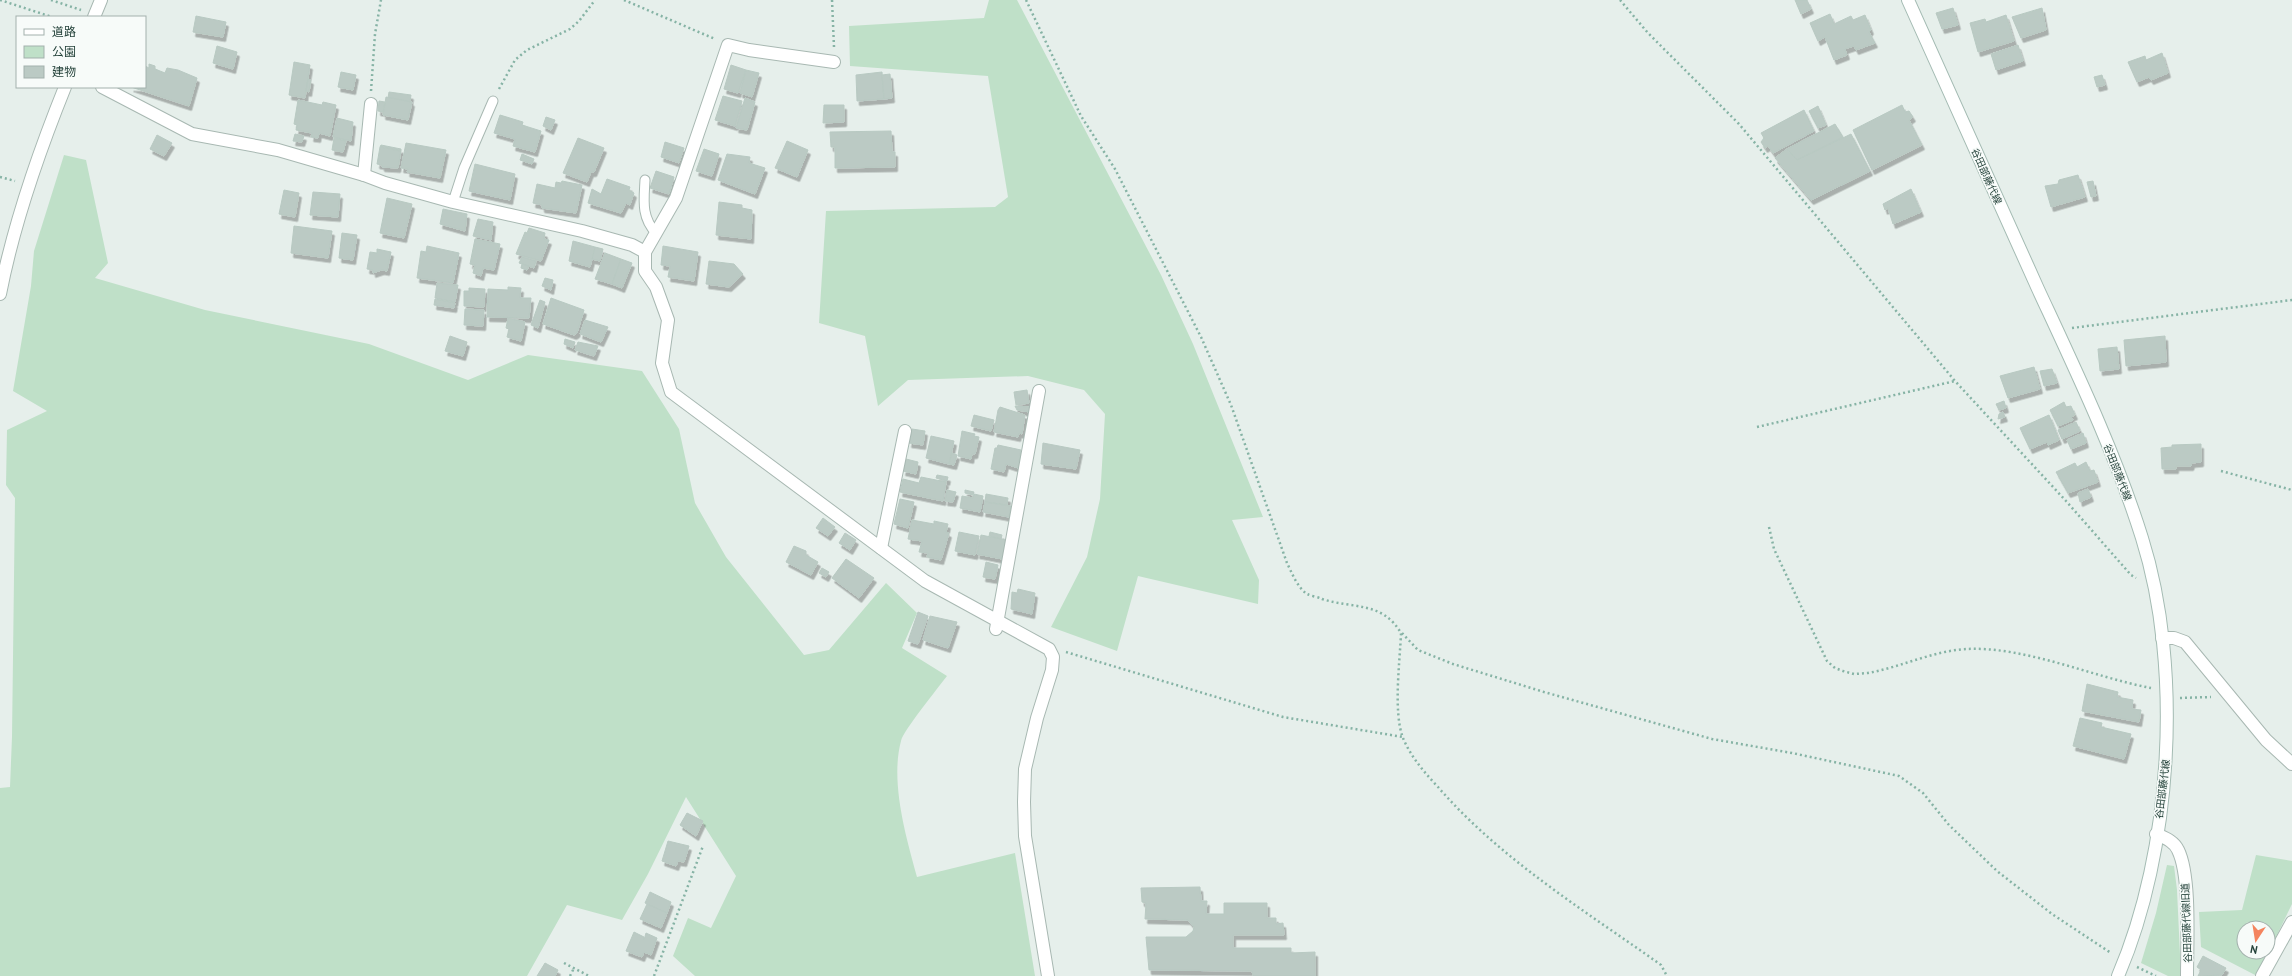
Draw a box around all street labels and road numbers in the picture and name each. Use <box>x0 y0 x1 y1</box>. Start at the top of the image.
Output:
street label: 谷田部藤代線 <box>1968 146 2005 206</box>
street label: 谷田部藤代線 <box>2101 442 2134 503</box>
street label: 谷田部藤代線 <box>2152 758 2173 820</box>
street label: 谷田部藤代線旧道 <box>2179 883 2194 963</box>

